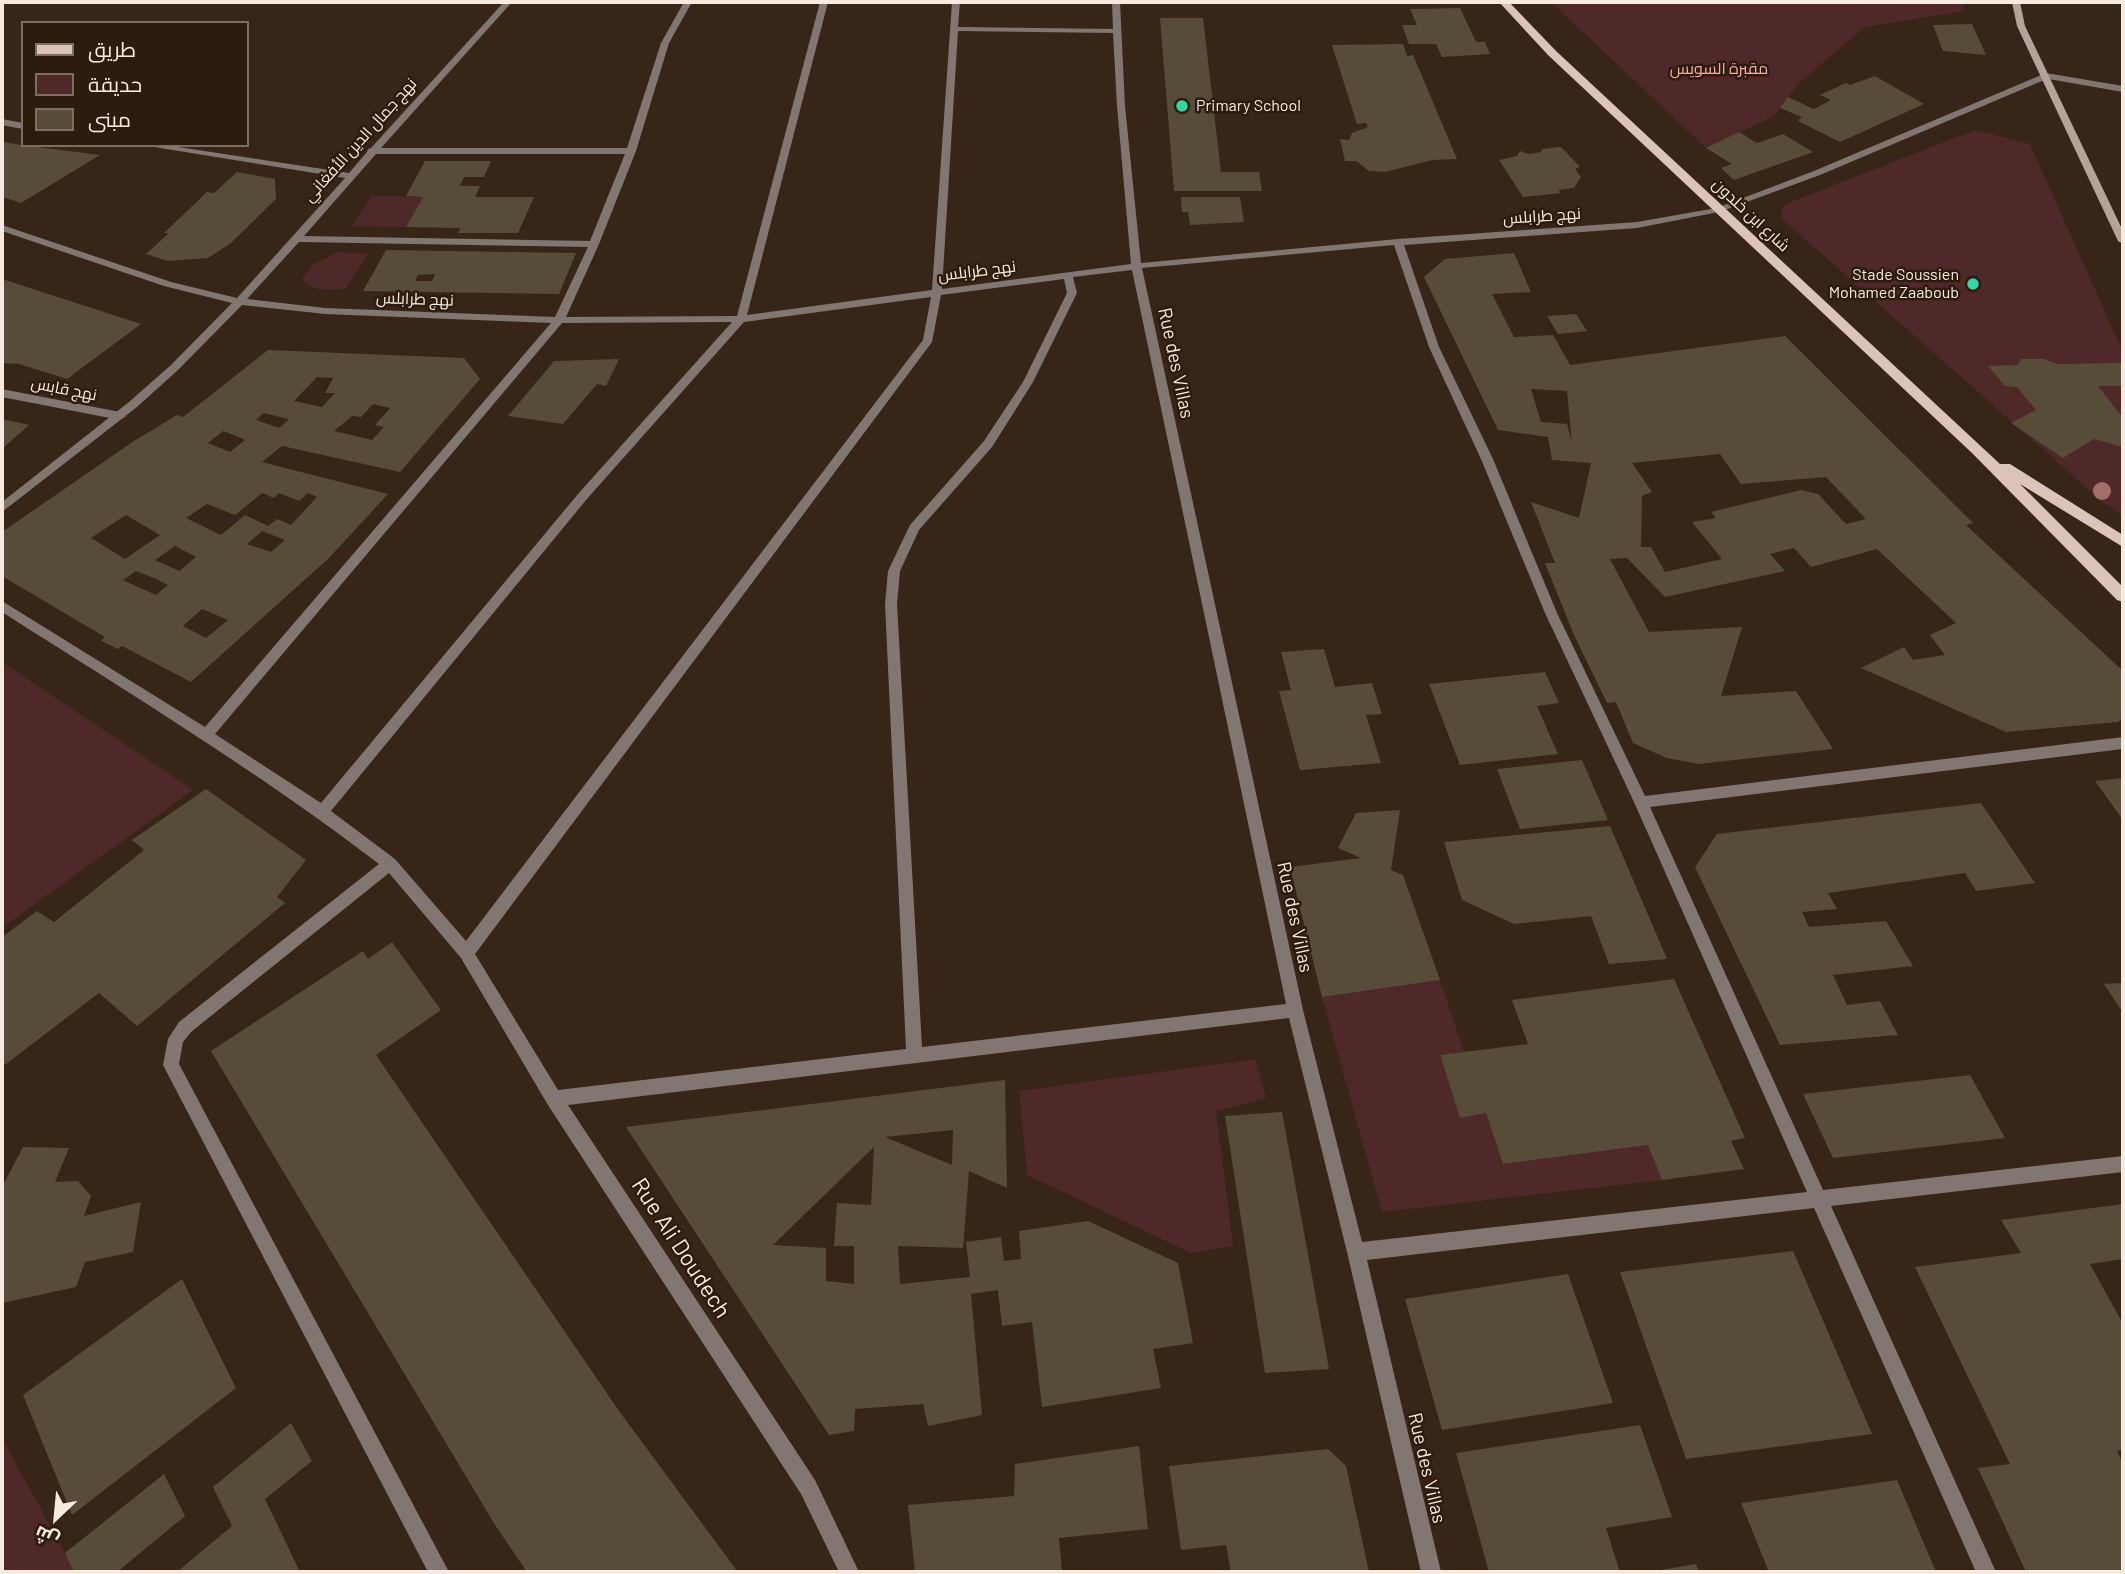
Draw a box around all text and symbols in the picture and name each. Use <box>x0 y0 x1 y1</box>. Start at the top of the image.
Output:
legend <box>21 21 248 147</box>
text: طريق <box>88 36 136 61</box>
park label: مقبرة السويس <box>1670 59 1768 79</box>
text: حديقة <box>88 71 142 96</box>
street label: نهج جمال الدين الأفغاني <box>299 74 421 206</box>
place label: Primary School <box>1196 96 1301 116</box>
marker: Primary School <box>1174 98 1190 114</box>
text: مبنى <box>88 106 131 131</box>
street label: شارع ابن خلدون <box>1708 174 1794 256</box>
street label: نهج طرابلس <box>1502 204 1582 228</box>
street label: نهج طرابلس <box>937 257 1017 285</box>
place label: Stade Soussien Mohamed Zaaboub <box>1829 265 1959 303</box>
marker: Stade Soussien Mohamed Zaaboub <box>1965 276 1981 292</box>
street label: نهج طرابلس <box>376 288 454 310</box>
street label: Rue des Villas <box>1153 306 1199 420</box>
street label: نهج قابس <box>29 373 99 405</box>
street label: Rue des Villas <box>1272 860 1318 974</box>
street label: Rue Ali Doudech <box>626 1173 736 1323</box>
street label: Rue des Villas <box>1403 1411 1451 1525</box>
north arrow <box>21 1483 91 1553</box>
text: ش <box>31 1522 63 1553</box>

